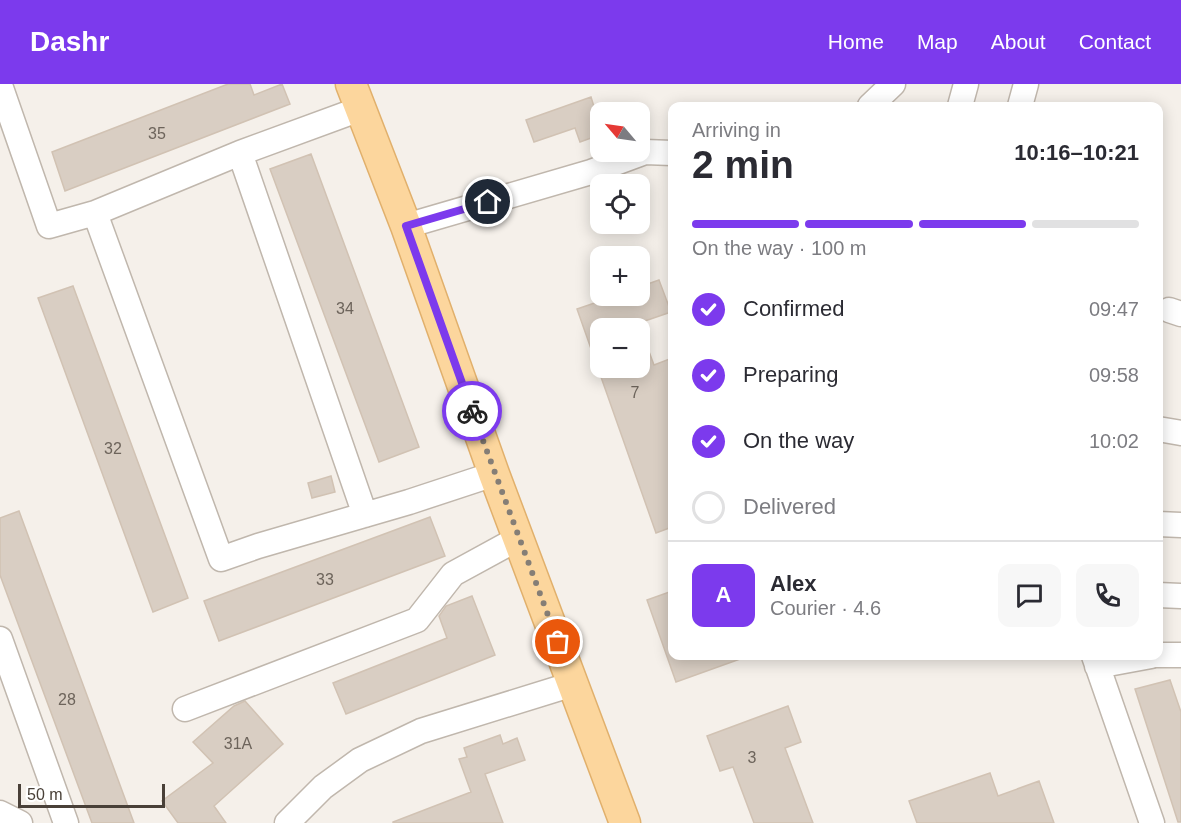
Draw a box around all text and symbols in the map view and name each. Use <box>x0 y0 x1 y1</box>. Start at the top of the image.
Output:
text: Dashr <box>30 26 109 57</box>
text: Home <box>828 30 884 53</box>
text: Map <box>917 30 958 53</box>
text: About <box>991 30 1046 53</box>
text: Contact <box>1079 30 1151 53</box>
north arrow <box>590 102 650 162</box>
map controls <box>590 102 650 378</box>
text: Arriving in <box>692 119 781 141</box>
house number: 35 <box>148 125 166 142</box>
text: 10:16–10:21 <box>1014 140 1139 165</box>
text: 2 min <box>692 143 794 186</box>
button: locate <box>590 174 650 234</box>
pin <box>462 176 513 227</box>
icon: home <box>471 185 504 218</box>
text: On the way · 100 m <box>692 237 867 259</box>
button: + <box>590 246 650 306</box>
icon: check <box>692 293 725 326</box>
text: Confirmed <box>743 296 844 321</box>
text: 09:47 <box>1089 298 1139 320</box>
house number: 34 <box>336 300 354 317</box>
button: − <box>590 318 650 378</box>
icon: check <box>692 359 725 392</box>
text: Preparing <box>743 362 838 387</box>
text: 09:58 <box>1089 364 1139 386</box>
courier <box>442 381 502 441</box>
house number: 7 <box>631 384 640 401</box>
icon: bike <box>456 395 489 428</box>
icon: check <box>692 425 725 458</box>
text: On the way <box>743 428 854 453</box>
text: 10:02 <box>1089 430 1139 452</box>
house number: 32 <box>104 440 122 457</box>
text: Delivered <box>743 494 836 519</box>
button: chat <box>998 564 1061 627</box>
button: phone <box>1076 564 1139 627</box>
house number: 33 <box>316 571 334 588</box>
text: Alex <box>770 571 816 596</box>
text: A <box>716 582 731 607</box>
text: Courier · 4.6 <box>770 597 881 619</box>
pin <box>532 616 583 667</box>
icon: bag <box>541 625 574 658</box>
house number: 28 <box>58 691 76 708</box>
house number: 31А <box>224 735 253 752</box>
house number: 3 <box>748 749 757 766</box>
scale bar <box>18 781 165 808</box>
text: 50 m <box>27 786 63 803</box>

